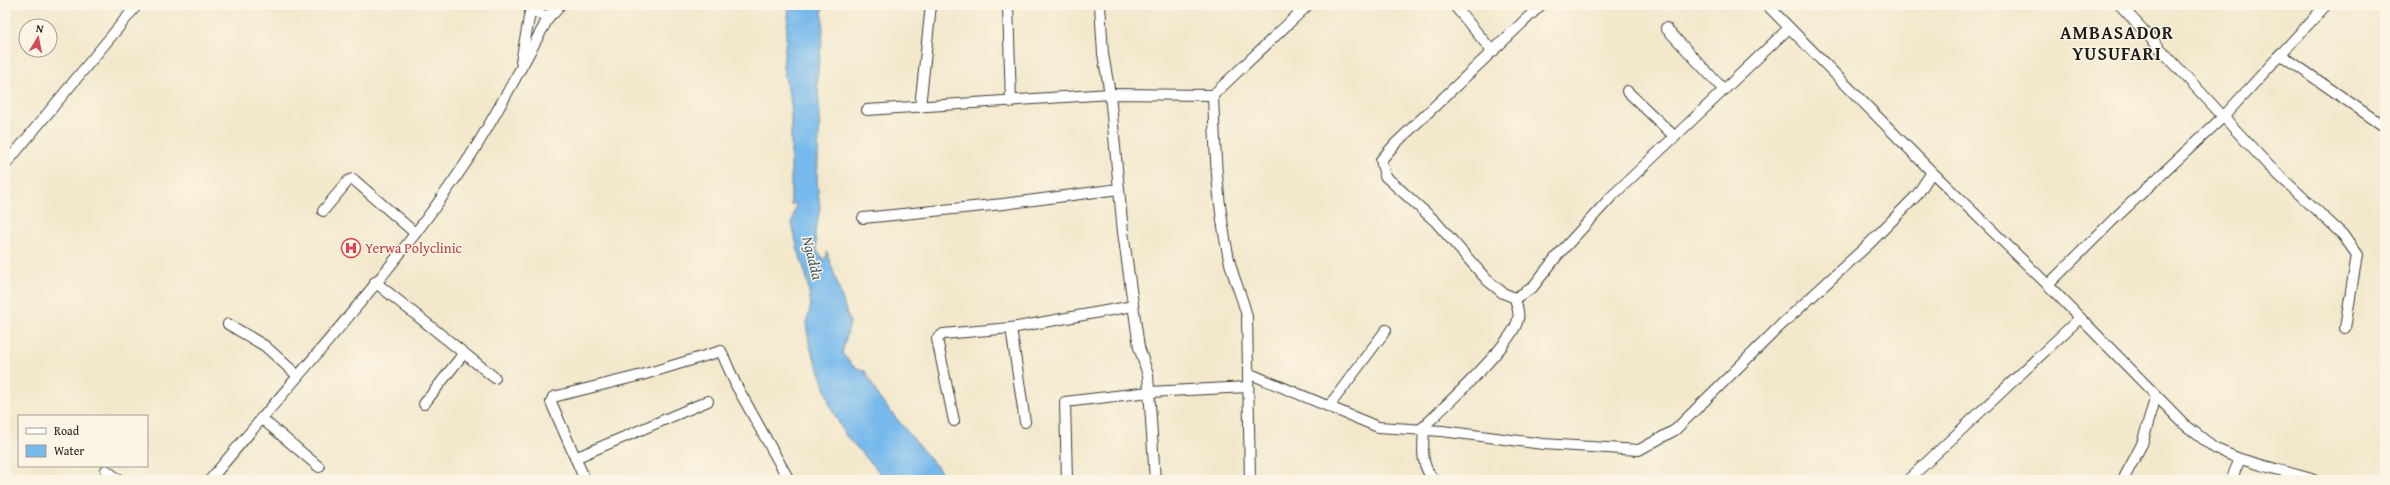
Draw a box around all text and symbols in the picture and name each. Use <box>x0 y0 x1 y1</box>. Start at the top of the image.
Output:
north arrow <box>18 18 58 58</box>
district label: AMBASADOR YUSUFARI <box>2060 19 2174 67</box>
text: N <box>35 20 45 37</box>
water label: Ngadda <box>797 234 829 282</box>
hospital icon: Yerwa Polyclinic <box>340 237 362 259</box>
place label: Yerwa Polyclinic <box>365 238 462 258</box>
legend <box>18 415 148 467</box>
text: Road <box>54 422 80 439</box>
text: Water <box>54 442 84 459</box>

